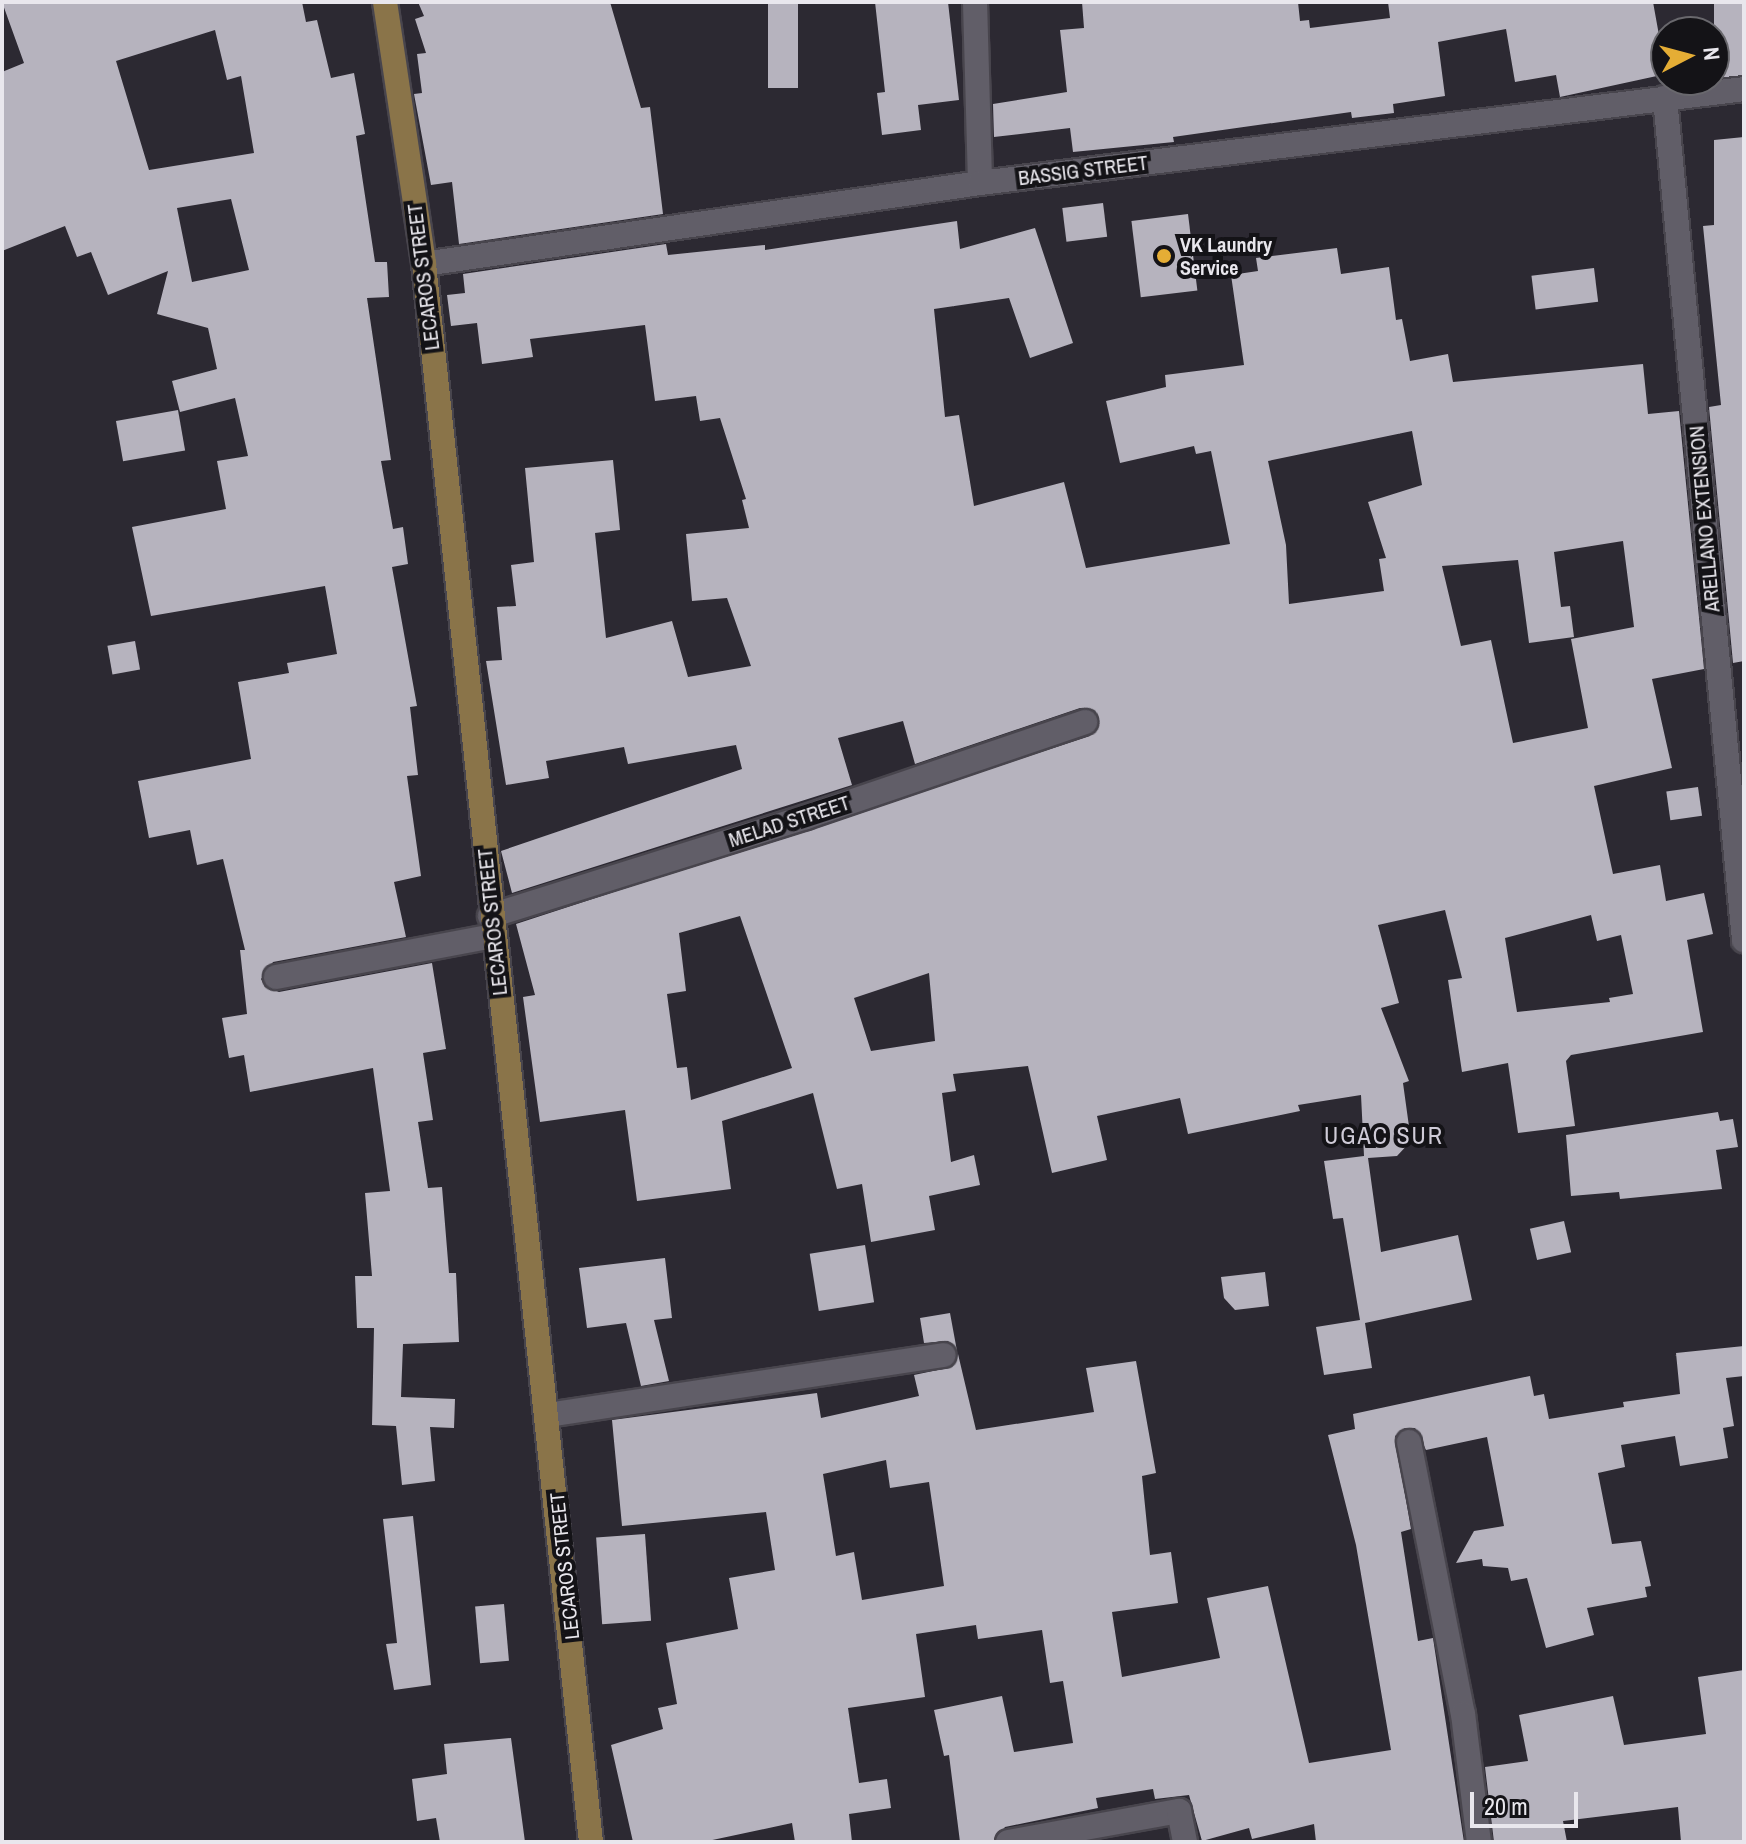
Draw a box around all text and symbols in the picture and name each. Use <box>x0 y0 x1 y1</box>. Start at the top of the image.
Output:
north arrow <box>1650 16 1730 96</box>
text: N <box>1696 46 1727 62</box>
street label: BASSIG STREET <box>1017 150 1149 190</box>
street label: LECAROS STREET <box>402 202 444 352</box>
place label: VK Laundry Service <box>1180 232 1272 279</box>
marker: VK Laundry Service <box>1155 247 1173 265</box>
street label: ARELLANO EXTENSION <box>1684 425 1724 613</box>
street label: MELAD STREET <box>725 790 853 852</box>
street label: LECAROS STREET <box>472 847 512 997</box>
district label: UGAC SUR <box>1324 1122 1444 1150</box>
street label: LECAROS STREET <box>544 1491 584 1641</box>
scale bar <box>1474 1776 1582 1826</box>
text: 20 m <box>1484 1790 1528 1822</box>

